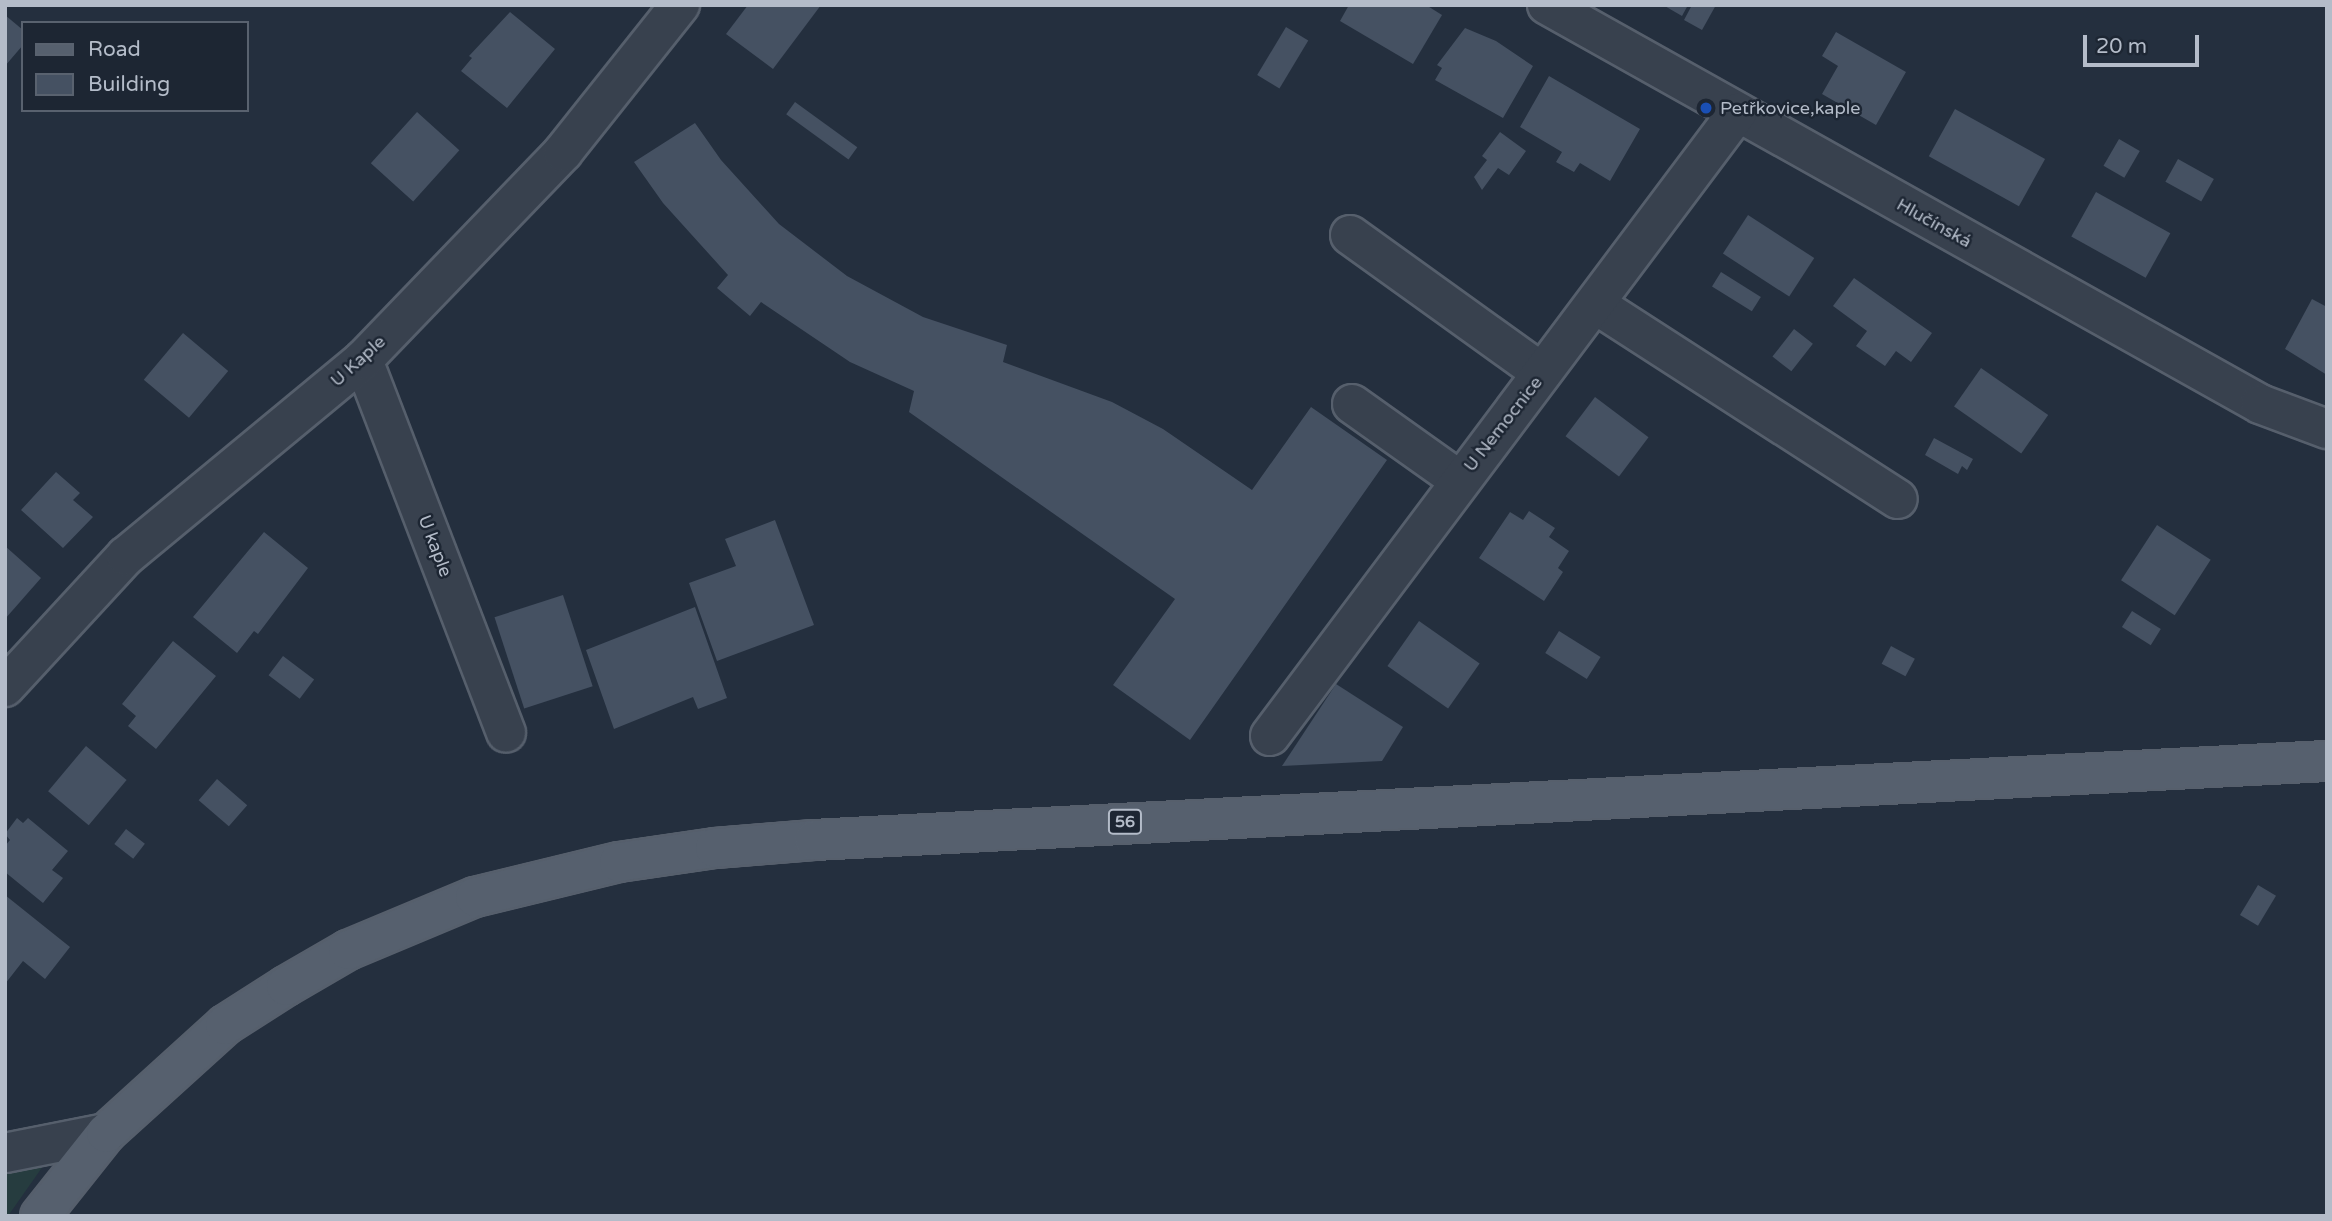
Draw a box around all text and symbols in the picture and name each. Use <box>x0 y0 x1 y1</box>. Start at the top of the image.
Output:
legend <box>21 21 248 112</box>
scale bar <box>2087 21 2202 65</box>
text: 20 m <box>2096 34 2147 59</box>
text: Road <box>88 37 141 62</box>
text: Building <box>88 72 170 97</box>
place label: Petřkovice,kaple <box>1720 97 1860 119</box>
marker: Petřkovice,kaple <box>1698 100 1714 116</box>
street label: Hlučínská <box>1893 194 1975 252</box>
street label: U Kaple <box>326 331 390 391</box>
street label: U Nemocnice <box>1459 372 1547 476</box>
street label: U kaple <box>413 512 457 580</box>
road number: 56 <box>1108 810 1142 834</box>

